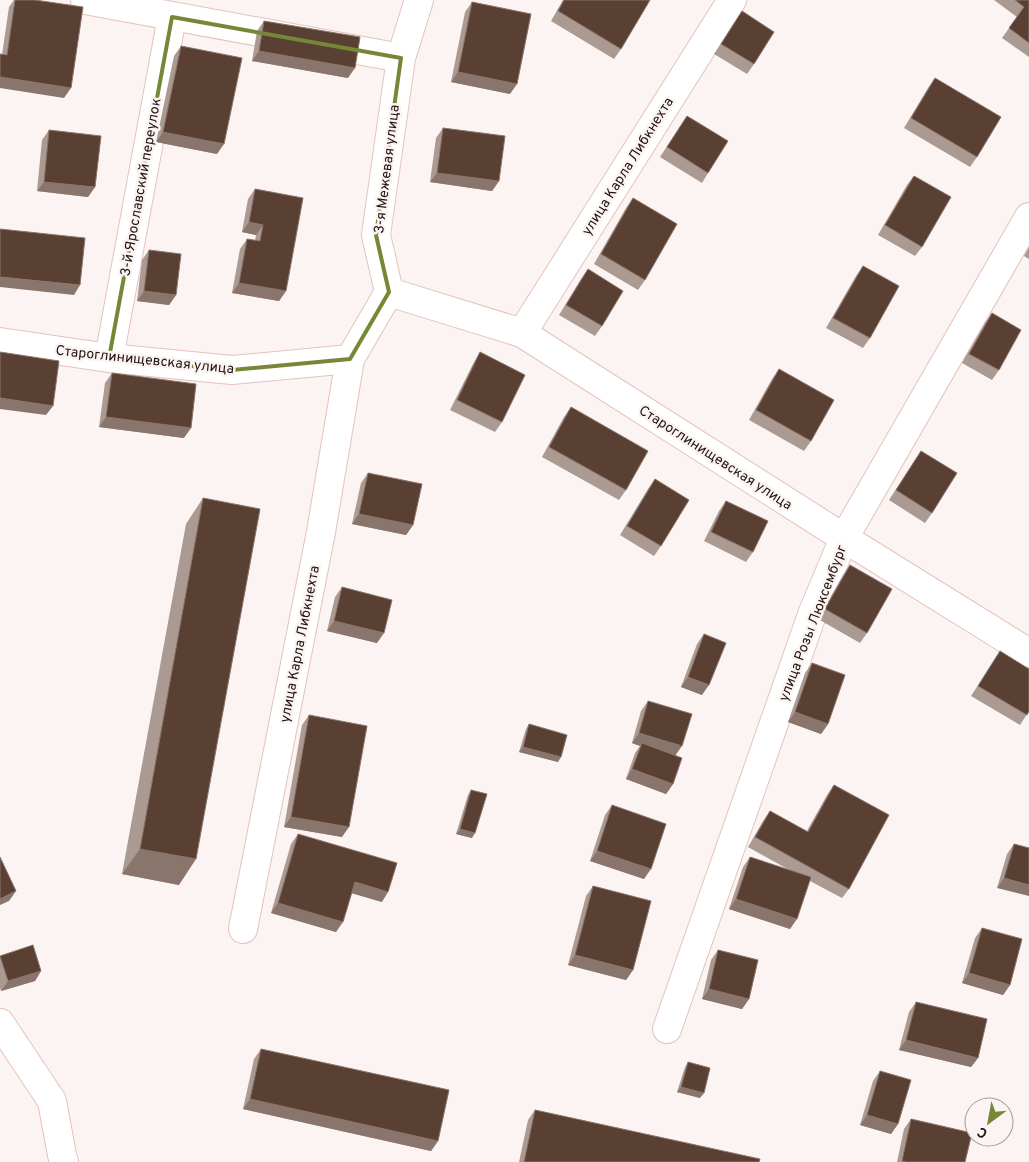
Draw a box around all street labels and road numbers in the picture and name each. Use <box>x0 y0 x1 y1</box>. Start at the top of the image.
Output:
street label: улица Карла Либкнехта <box>579 95 678 239</box>
street label: 3-й Ярославский переулок <box>117 97 166 278</box>
street label: 3-я Межевая улица <box>371 104 404 235</box>
street label: Староглинищевская улица <box>55 343 235 378</box>
street label: Староглинищевская улица <box>635 402 795 514</box>
street label: улица Розы Люксембург <box>776 543 851 704</box>
street label: улица Карла Либкнехта <box>277 564 324 724</box>

